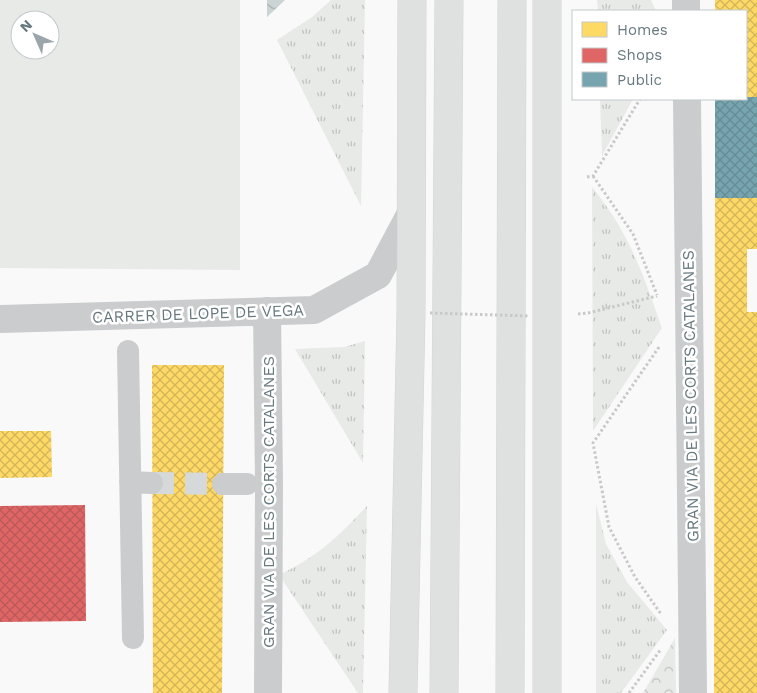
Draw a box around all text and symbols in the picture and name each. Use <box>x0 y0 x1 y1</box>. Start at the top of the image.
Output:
north arrow <box>10 10 60 60</box>
legend <box>572 10 747 100</box>
text: N <box>16 16 35 35</box>
text: Homes <box>617 21 668 39</box>
text: Shops <box>617 46 662 64</box>
text: Public <box>617 71 662 89</box>
street label: GRAN VIA DE LES CORTS CATALANES <box>678 250 703 542</box>
street label: CARRER DE LOPE DE VEGA <box>92 300 305 327</box>
street label: GRAN VIA DE LES CORTS CATALANES <box>259 356 278 648</box>

